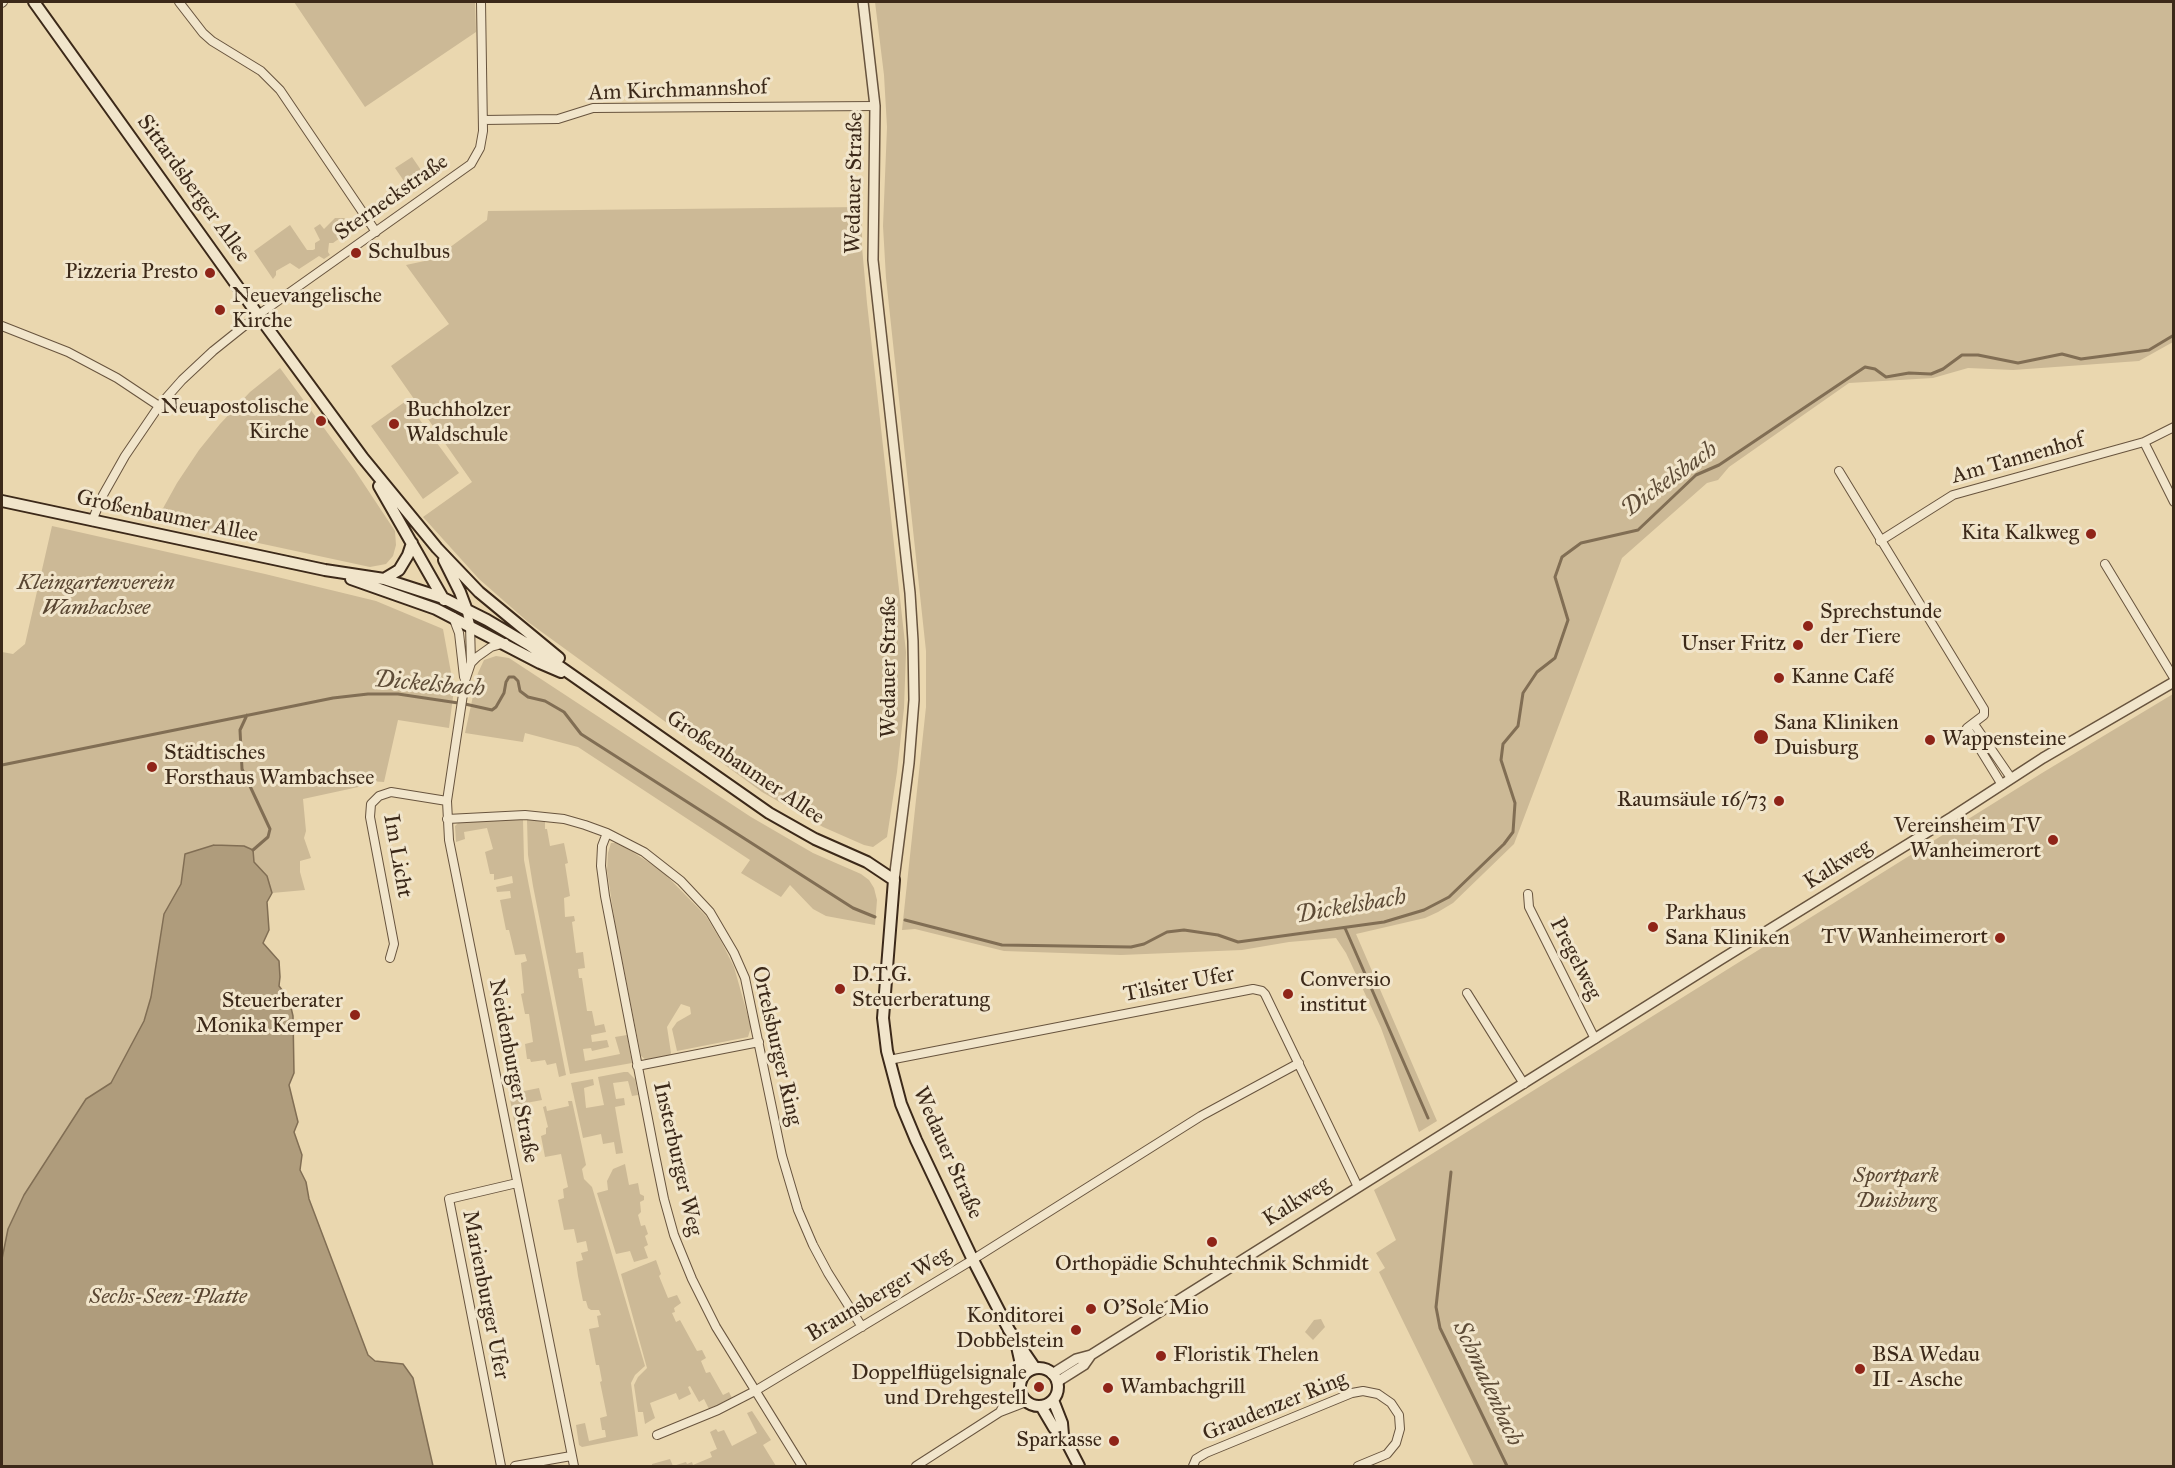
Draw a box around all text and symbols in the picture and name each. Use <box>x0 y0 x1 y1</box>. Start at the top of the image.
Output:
street label: Am Kirchmannshof <box>588 75 768 107</box>
street label: Sittardsberger Allee <box>131 110 255 268</box>
street label: Wedauer Straße <box>841 112 869 254</box>
street label: Sterneckstraße <box>330 149 454 247</box>
place label: Schulbus <box>368 240 450 266</box>
marker: Schulbus <box>349 246 363 260</box>
place label: Pizzeria Presto <box>65 260 198 286</box>
marker: Pizzeria Presto <box>203 266 217 280</box>
place label: Neuevangelische Kirche <box>232 284 382 336</box>
marker: Neuevangelische Kirche <box>213 303 227 317</box>
place label: Neuapostolische Kirche <box>161 395 309 446</box>
place label: Buchholzer Waldschule <box>406 398 511 450</box>
marker: Neuapostolische Kirche <box>314 414 328 428</box>
marker: Buchholzer Waldschule <box>387 417 401 431</box>
street label: Am Tannenhof <box>1949 427 2087 491</box>
water label: Dickelsbach <box>1616 436 1724 524</box>
street label: Großenbaumer Allee <box>74 485 260 549</box>
place label: Kita Kalkweg <box>1961 521 2079 547</box>
marker: Kita Kalkweg <box>2084 527 2098 541</box>
park label: Kleingartenverein Wambachsee <box>17 571 175 622</box>
street label: Wedauer Straße <box>877 596 903 738</box>
place label: Sprechstunde der Tiere <box>1820 600 1942 652</box>
marker: Sprechstunde der Tiere <box>1801 619 1815 633</box>
place label: Unser Fritz <box>1681 632 1786 658</box>
marker: Unser Fritz <box>1791 638 1805 652</box>
place label: Kanne Café <box>1791 665 1894 691</box>
water label: Dickelsbach <box>372 666 486 704</box>
marker: Kanne Café <box>1772 671 1786 685</box>
street label: Großenbaumer Allee <box>661 705 829 831</box>
place label: Sana Kliniken Duisburg <box>1774 711 1899 762</box>
place label: Wappensteine <box>1942 727 2066 753</box>
marker: Sana Kliniken Duisburg <box>1752 728 1770 746</box>
marker: Wappensteine <box>1923 733 1937 747</box>
place label: Städtisches Forsthaus Wambachsee <box>164 741 374 792</box>
marker: Städtisches Forsthaus Wambachsee <box>145 760 159 774</box>
place label: Raumsäule 16/73 <box>1617 788 1767 814</box>
marker: Raumsäule 16/73 <box>1772 794 1786 808</box>
street label: Im Licht <box>377 812 417 900</box>
place label: Vereinsheim TV Wanheimerort <box>1894 814 2041 866</box>
marker: Vereinsheim TV Wanheimerort <box>2046 833 2060 847</box>
street label: Kalkweg <box>1799 834 1877 896</box>
water label: Dickelsbach <box>1294 883 1408 931</box>
place label: Parkhaus Sana Kliniken <box>1665 901 1790 952</box>
street label: Pregelweg <box>1543 914 1607 1004</box>
marker: Parkhaus Sana Kliniken <box>1646 920 1660 934</box>
place label: TV Wanheimerort <box>1821 925 1988 951</box>
marker: TV Wanheimerort <box>1993 931 2007 945</box>
street label: Tilsiter Ufer <box>1121 961 1237 1009</box>
place label: D.T.G. Steuerberatung <box>852 963 990 1014</box>
street label: Ortelsburger Ring <box>745 964 807 1128</box>
place label: Conversio institut <box>1300 968 1391 1020</box>
street label: Neidenburger Straße <box>482 977 544 1165</box>
marker: D.T.G. Steuerberatung <box>833 982 847 996</box>
marker: Conversio institut <box>1281 987 1295 1001</box>
place label: Steuerberater Monika Kemper <box>196 989 343 1040</box>
marker: Steuerberater Monika Kemper <box>348 1008 362 1022</box>
street label: Insterburger Weg <box>646 1080 708 1238</box>
street label: Wedauer Straße <box>906 1083 988 1223</box>
park label: Sportpark Duisburg <box>1853 1164 1939 1216</box>
street label: Kalkweg <box>1258 1171 1336 1233</box>
street label: Marienburger Ufer <box>456 1208 514 1382</box>
marker: Orthopädie Schuhtechnik Schmidt <box>1205 1235 1219 1249</box>
street label: Braunsberger Weg <box>802 1242 956 1348</box>
place label: Orthopädie Schuhtechnik Schmidt <box>1055 1252 1369 1278</box>
park label: Sechs-Seen-Platte <box>89 1285 247 1311</box>
place label: O'Sole Mio <box>1103 1296 1209 1322</box>
marker: O'Sole Mio <box>1084 1302 1098 1316</box>
place label: Konditorei Dobbelstein <box>956 1304 1064 1356</box>
water label: Schmalenbach <box>1446 1317 1528 1451</box>
marker: Konditorei Dobbelstein <box>1069 1323 1083 1337</box>
place label: Floristik Thelen <box>1173 1343 1319 1369</box>
place label: BSA Wedau II - Asche <box>1872 1343 1980 1394</box>
marker: Floristik Thelen <box>1154 1349 1168 1363</box>
place label: Doppelflügelsignale und Drehgestell <box>851 1361 1027 1412</box>
marker: BSA Wedau II - Asche <box>1853 1362 1867 1376</box>
street label: Graudenzer Ring <box>1199 1366 1351 1448</box>
place label: Wambachgrill <box>1120 1375 1245 1401</box>
marker: Doppelflügelsignale und Drehgestell <box>1032 1380 1046 1394</box>
marker: Wambachgrill <box>1101 1381 1115 1395</box>
place label: Sparkasse <box>1016 1428 1102 1454</box>
marker: Sparkasse <box>1107 1434 1121 1448</box>

